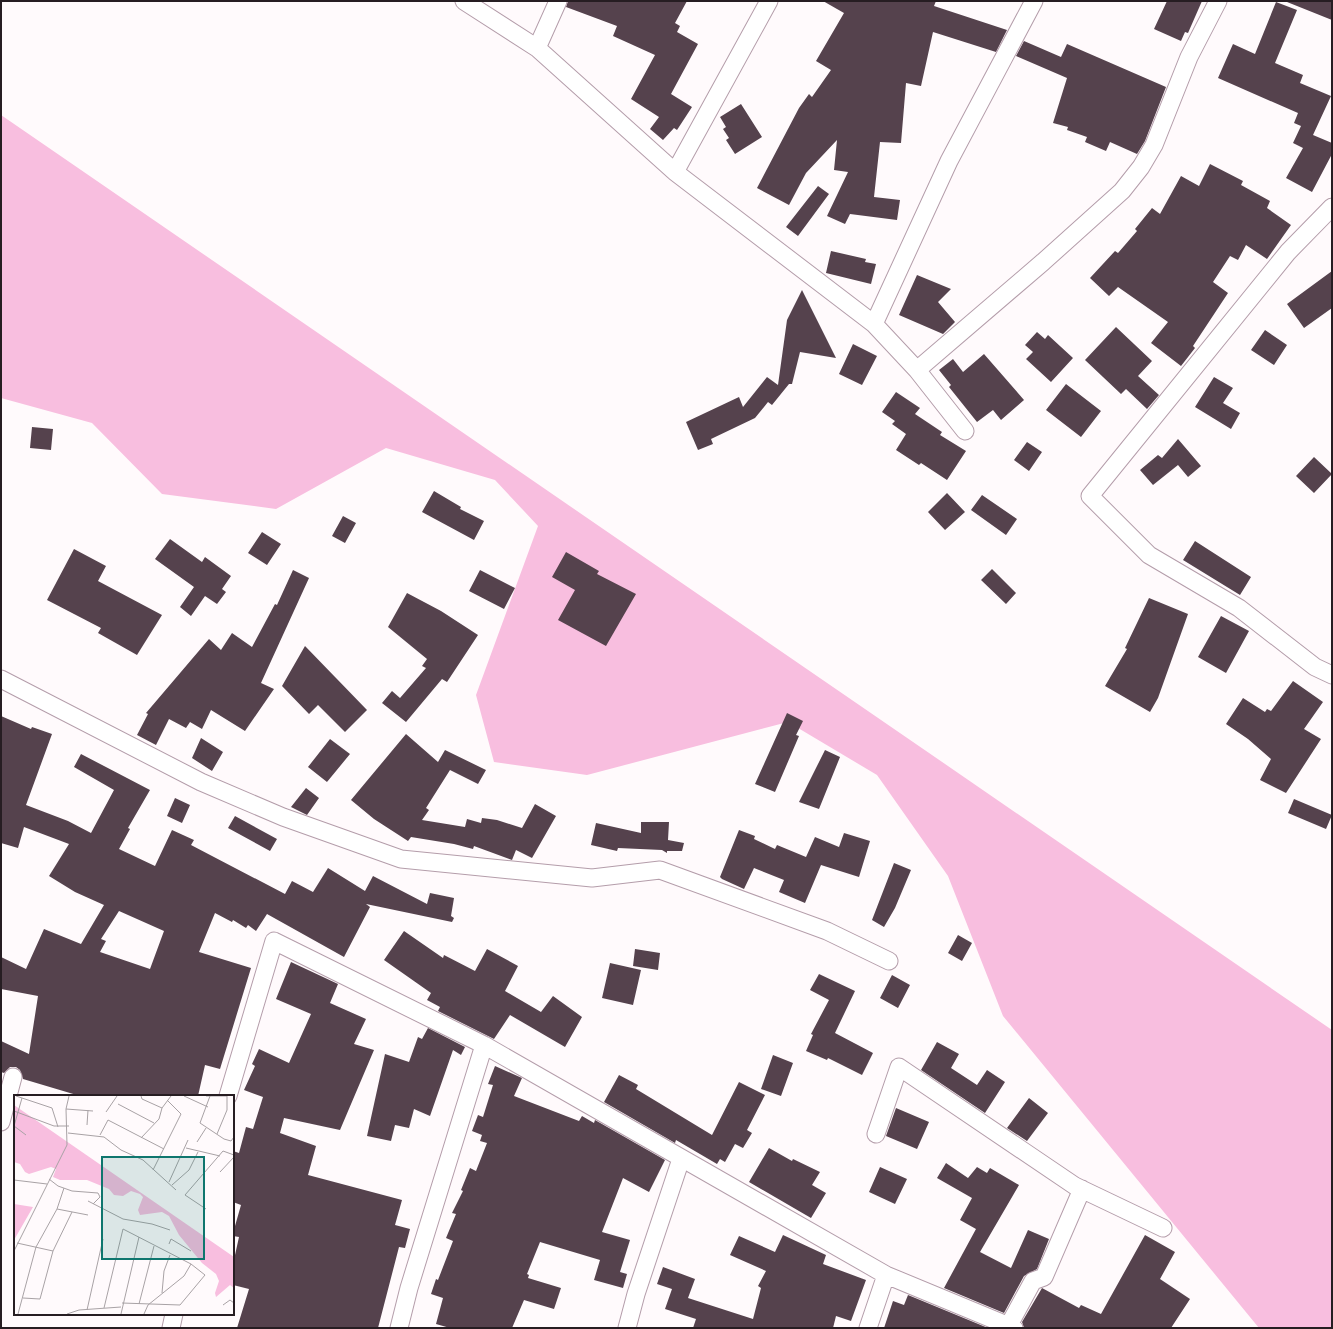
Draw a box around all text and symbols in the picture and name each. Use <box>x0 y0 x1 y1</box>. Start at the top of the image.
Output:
inset map <box>14 1095 234 1315</box>

